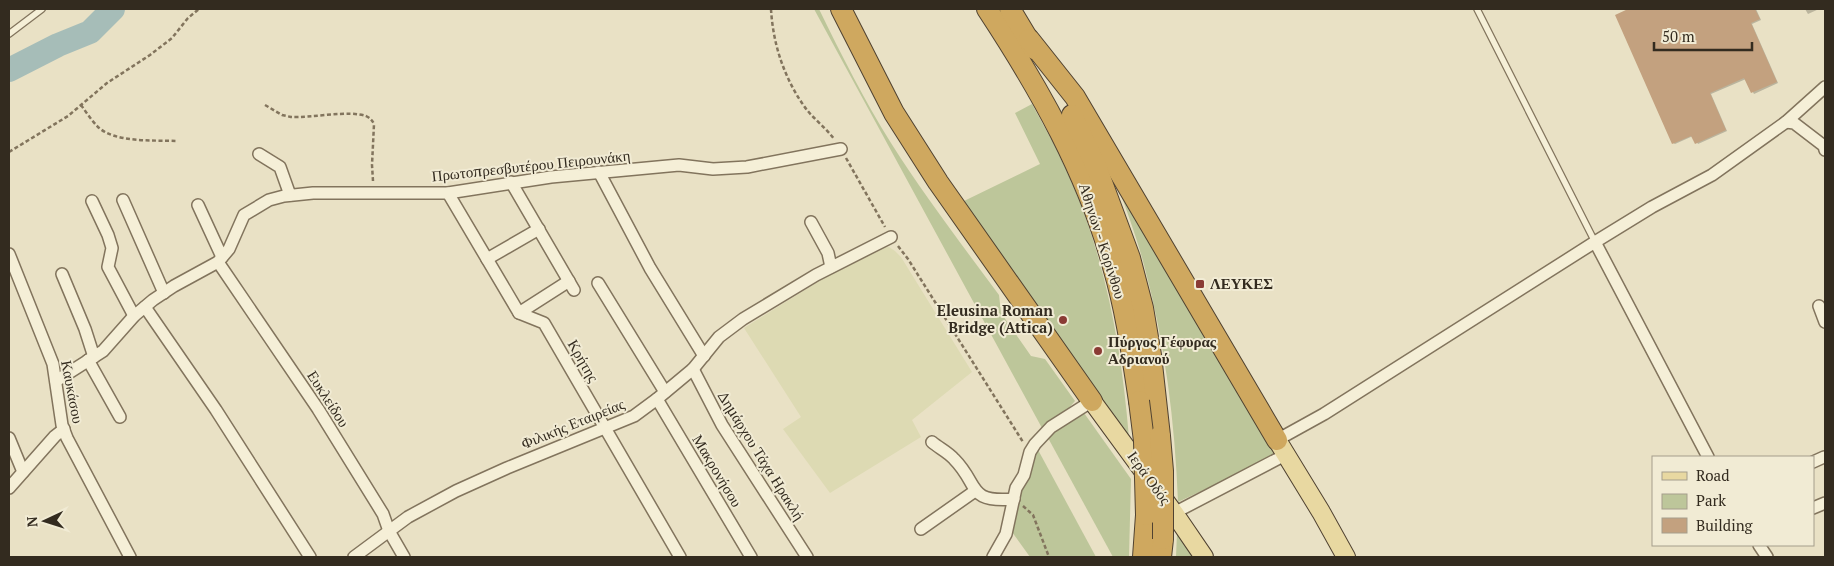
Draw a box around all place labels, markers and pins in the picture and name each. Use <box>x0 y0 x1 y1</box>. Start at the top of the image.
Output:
place label: ΛΕΥΚΕΣ <box>1210 273 1273 293</box>
marker: ΛΕΥΚΕΣ <box>1194 278 1206 290</box>
place label: Eleusina Roman Bridge (Attica) <box>937 300 1053 337</box>
marker: Eleusina Roman Bridge (Attica) <box>1057 314 1069 326</box>
place label: Πύργος Γέφυρας Αδριανού <box>1108 331 1217 368</box>
marker: Πύργος Γέφυρας Αδριανού <box>1092 345 1104 357</box>

